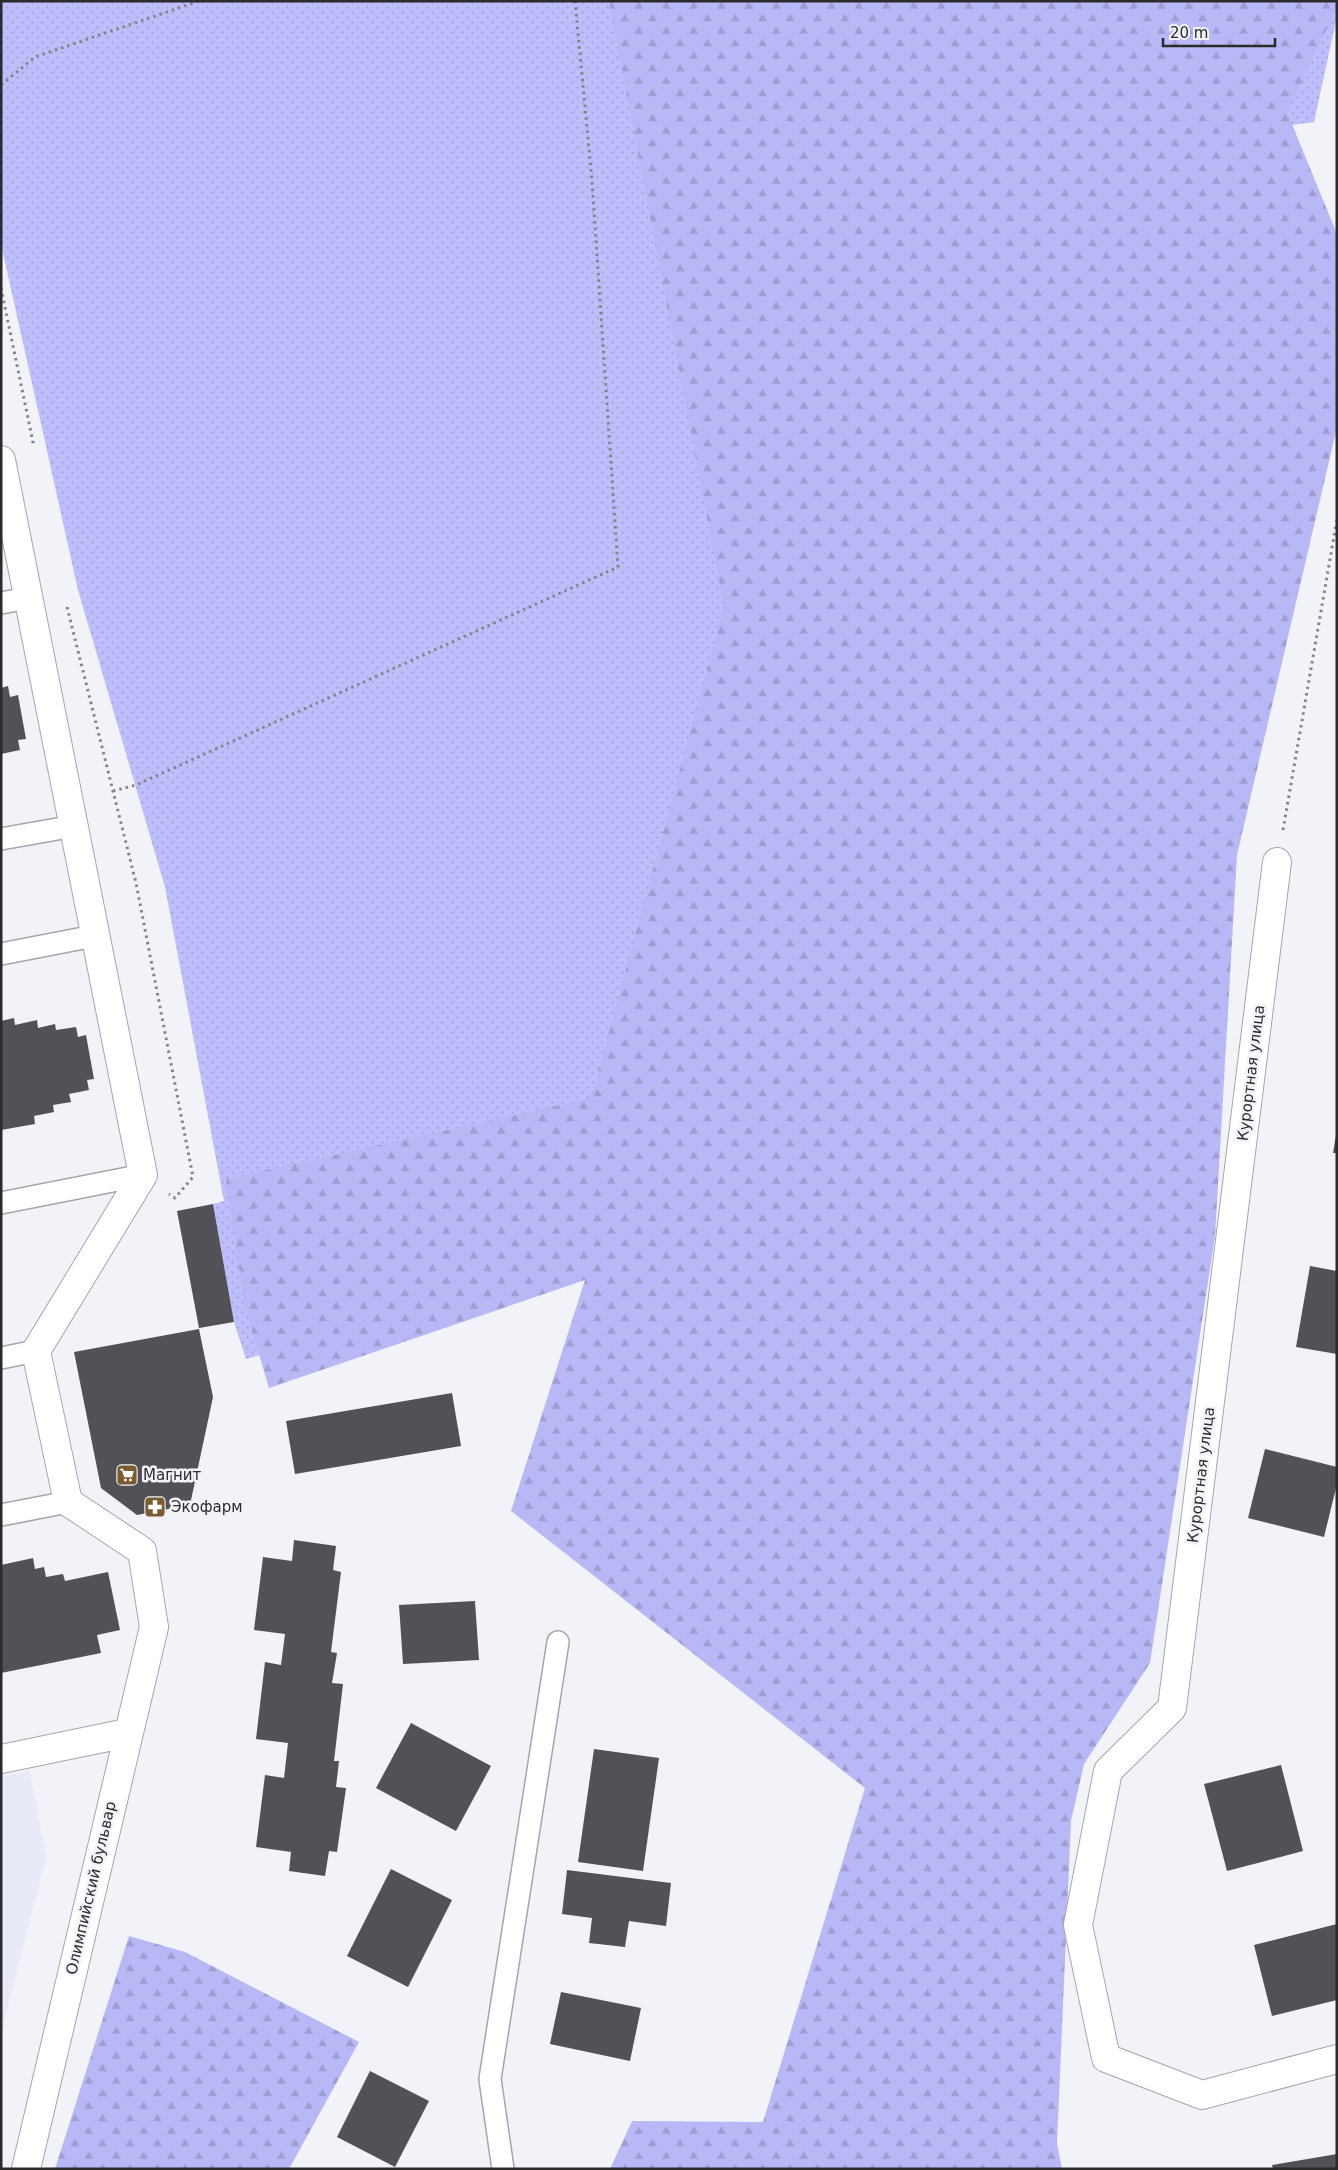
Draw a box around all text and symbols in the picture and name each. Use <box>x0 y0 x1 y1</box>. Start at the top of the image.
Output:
scale bar <box>1163 15 1276 47</box>
text: 20 m <box>1170 24 1208 42</box>
street label: Курортная улица <box>1234 1004 1268 1142</box>
street label: Курортная улица <box>1184 1406 1218 1544</box>
supermarket icon: Магнит <box>115 1463 139 1487</box>
place label: Магнит <box>143 1466 202 1484</box>
pharmacy icon: Экофарм <box>143 1495 167 1519</box>
place label: Экофарм <box>171 1498 243 1516</box>
street label: Олимпийский бульвар <box>62 1800 120 1976</box>

